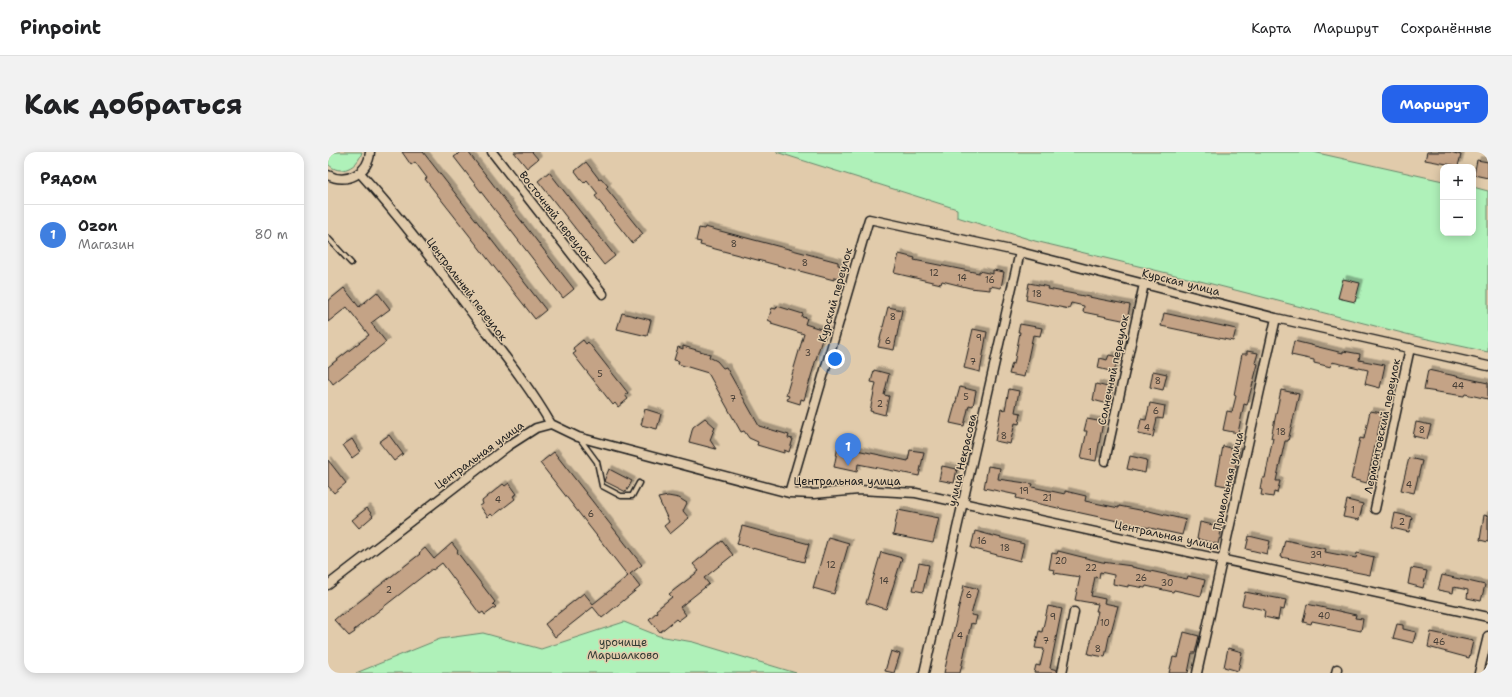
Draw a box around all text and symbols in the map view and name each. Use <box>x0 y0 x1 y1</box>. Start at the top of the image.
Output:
text: Pinpoint <box>20 15 101 40</box>
text: Карта <box>1251 19 1291 37</box>
text: Маршрут <box>1313 19 1379 37</box>
text: Сохранённые <box>1401 19 1492 37</box>
text: Как добраться <box>24 85 243 123</box>
button: Маршрут <box>1382 85 1488 123</box>
map controls <box>1440 164 1476 236</box>
button: + <box>1440 164 1476 200</box>
text: Рядом <box>40 167 97 189</box>
street label: Восточный переулок <box>515 168 596 265</box>
button: − <box>1440 200 1476 236</box>
text: Ozon <box>78 216 118 236</box>
text: 1 <box>50 226 56 243</box>
text: 80 m <box>254 226 288 243</box>
street label: Центральный переулок <box>423 235 511 344</box>
text: Магазин <box>78 236 134 253</box>
house number: 8 <box>731 238 737 250</box>
street label: Курский переулок <box>815 246 856 344</box>
house number: 8 <box>802 257 808 269</box>
street label: Курская улица <box>1140 266 1222 299</box>
house number: 12 <box>929 267 939 279</box>
house number: 14 <box>957 272 967 284</box>
house number: 16 <box>985 274 995 286</box>
house number: 18 <box>1032 288 1042 300</box>
house number: 8 <box>890 311 896 323</box>
street label: Солнечный переулок <box>1094 313 1133 427</box>
house number: 9 <box>976 332 982 344</box>
house number: 6 <box>885 335 891 347</box>
house number: 3 <box>805 347 811 359</box>
your location <box>825 349 845 369</box>
house number: 7 <box>970 356 976 368</box>
street label: Лермонтовский переулок <box>1361 357 1404 495</box>
house number: 5 <box>597 368 603 380</box>
house number: 8 <box>1155 375 1161 387</box>
house number: 44 <box>1452 380 1464 392</box>
house number: 5 <box>963 391 969 403</box>
house number: 7 <box>730 393 736 405</box>
house number: 2 <box>877 398 883 410</box>
house number: 6 <box>1153 405 1159 417</box>
street label: улица Некрасова <box>945 412 980 508</box>
street label: Центральная улица <box>432 418 527 493</box>
house number: 4 <box>1144 422 1150 434</box>
house number: 8 <box>1419 424 1425 436</box>
house number: 18 <box>1276 426 1286 438</box>
house number: 8 <box>1001 430 1007 442</box>
street label: Привольная улица <box>1210 430 1247 532</box>
pin: 1 <box>835 433 861 466</box>
house number: 1 <box>1088 446 1092 458</box>
street label: Центральная улица <box>793 474 901 489</box>
house number: 4 <box>1406 479 1412 491</box>
house number: 19 <box>1019 485 1029 497</box>
house number: 21 <box>1042 492 1052 504</box>
house number: 4 <box>495 494 501 506</box>
house number: 1 <box>1351 504 1355 516</box>
house number: 6 <box>588 508 594 520</box>
house number: 2 <box>1399 516 1405 528</box>
street label: Центральная улица <box>1113 517 1221 554</box>
house number: 16 <box>977 535 987 547</box>
house number: 18 <box>1000 542 1010 554</box>
house number: 39 <box>1310 549 1322 561</box>
house number: 20 <box>1055 555 1067 567</box>
house number: 12 <box>826 559 836 571</box>
house number: 22 <box>1085 562 1097 574</box>
house number: 26 <box>1135 572 1147 584</box>
house number: 14 <box>879 575 889 587</box>
house number: 30 <box>1161 577 1173 589</box>
house number: 2 <box>386 584 392 596</box>
house number: 6 <box>966 589 972 601</box>
house number: 40 <box>1318 610 1330 622</box>
house number: 9 <box>1050 611 1056 623</box>
house number: 10 <box>1100 617 1110 629</box>
house number: 4 <box>957 630 963 642</box>
park label: урочище Маршалково <box>587 635 659 663</box>
house number: 7 <box>1043 635 1049 647</box>
house number: 46 <box>1433 636 1445 648</box>
house number: 8 <box>1095 643 1101 655</box>

